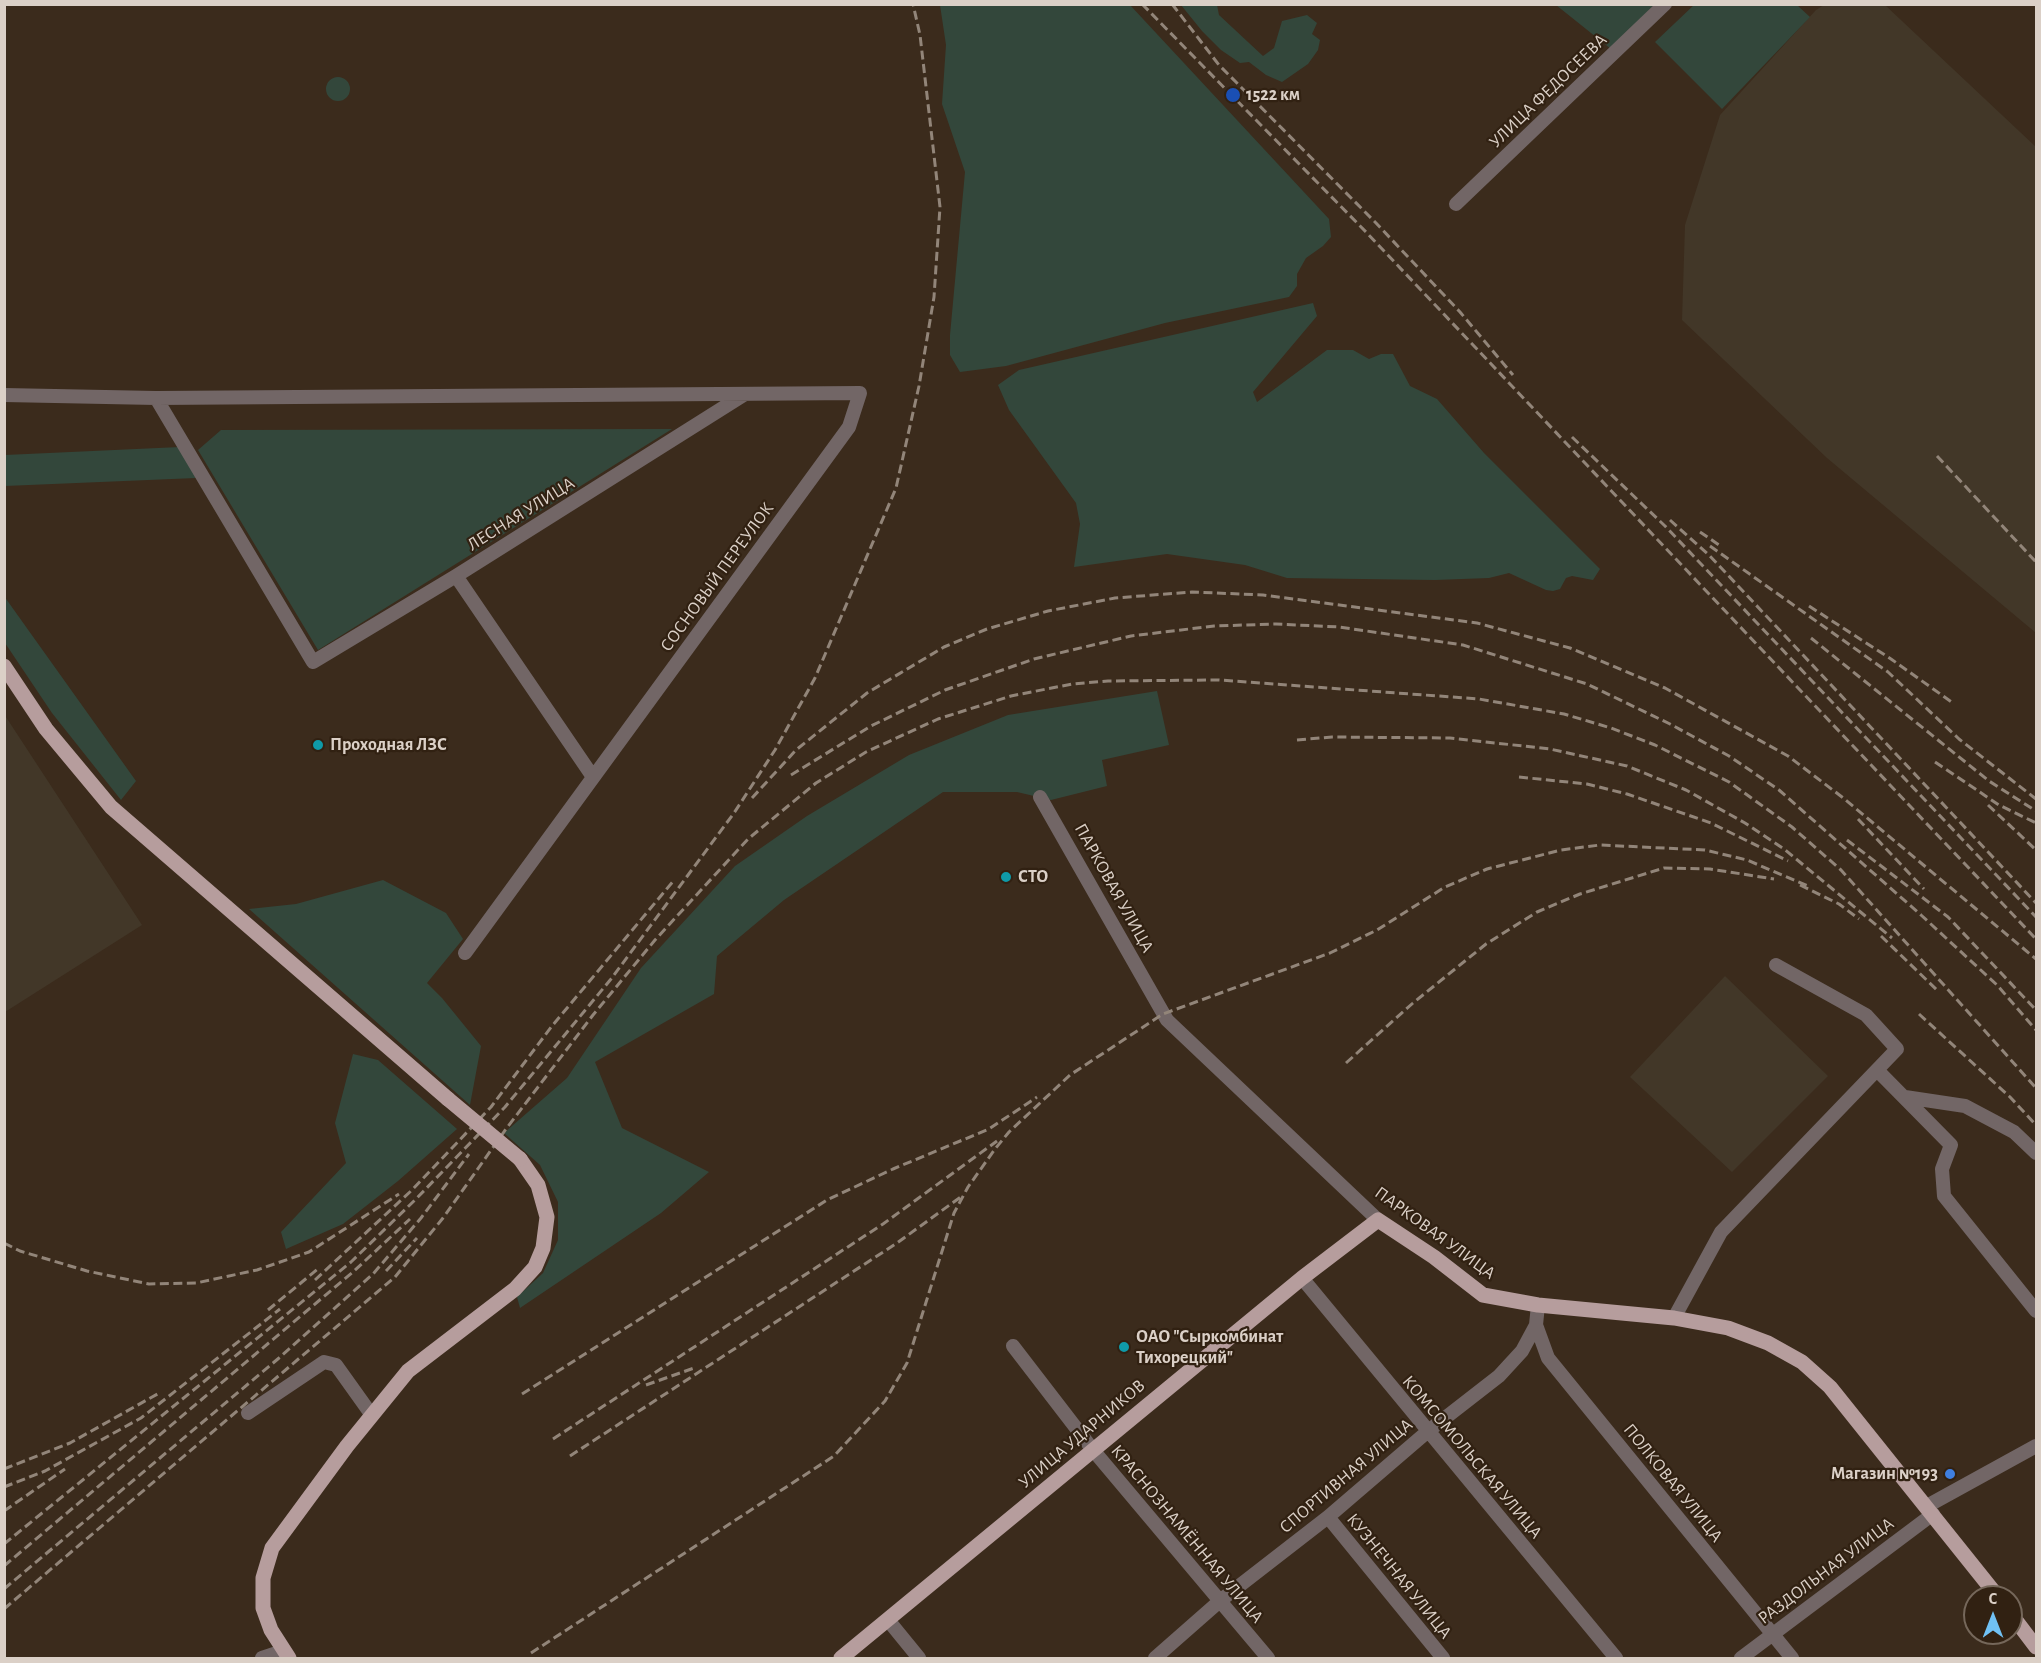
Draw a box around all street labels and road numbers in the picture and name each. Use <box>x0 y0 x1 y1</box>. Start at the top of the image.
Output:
street label: УЛИЦА ФЕДОСЕЕВА <box>1485 29 1611 153</box>
street label: ЛЕСНАЯ УЛИЦА <box>463 472 579 556</box>
street label: СОСНОВЫЙ ПЕРЕУЛОК <box>656 498 778 656</box>
street label: ПАРКОВАЯ УЛИЦА <box>1070 820 1158 956</box>
street label: ПАРКОВАЯ УЛИЦА <box>1370 1182 1500 1284</box>
street label: КОМСОМОЛЬСКАЯ УЛИЦА <box>1397 1371 1547 1543</box>
street label: УЛИЦА УДАРНИКОВ <box>1014 1375 1150 1493</box>
street label: СПОРТИВНАЯ УЛИЦА <box>1275 1414 1417 1538</box>
street label: ПОЛКОВАЯ УЛИЦА <box>1619 1419 1727 1547</box>
street label: КРАСНОЗНАМЁННАЯ УЛИЦА <box>1106 1440 1268 1628</box>
street label: КУЗНЕЧНАЯ УЛИЦА <box>1342 1509 1456 1643</box>
street label: РАЗДОЛЬНАЯ УЛИЦА <box>1754 1513 1898 1629</box>

